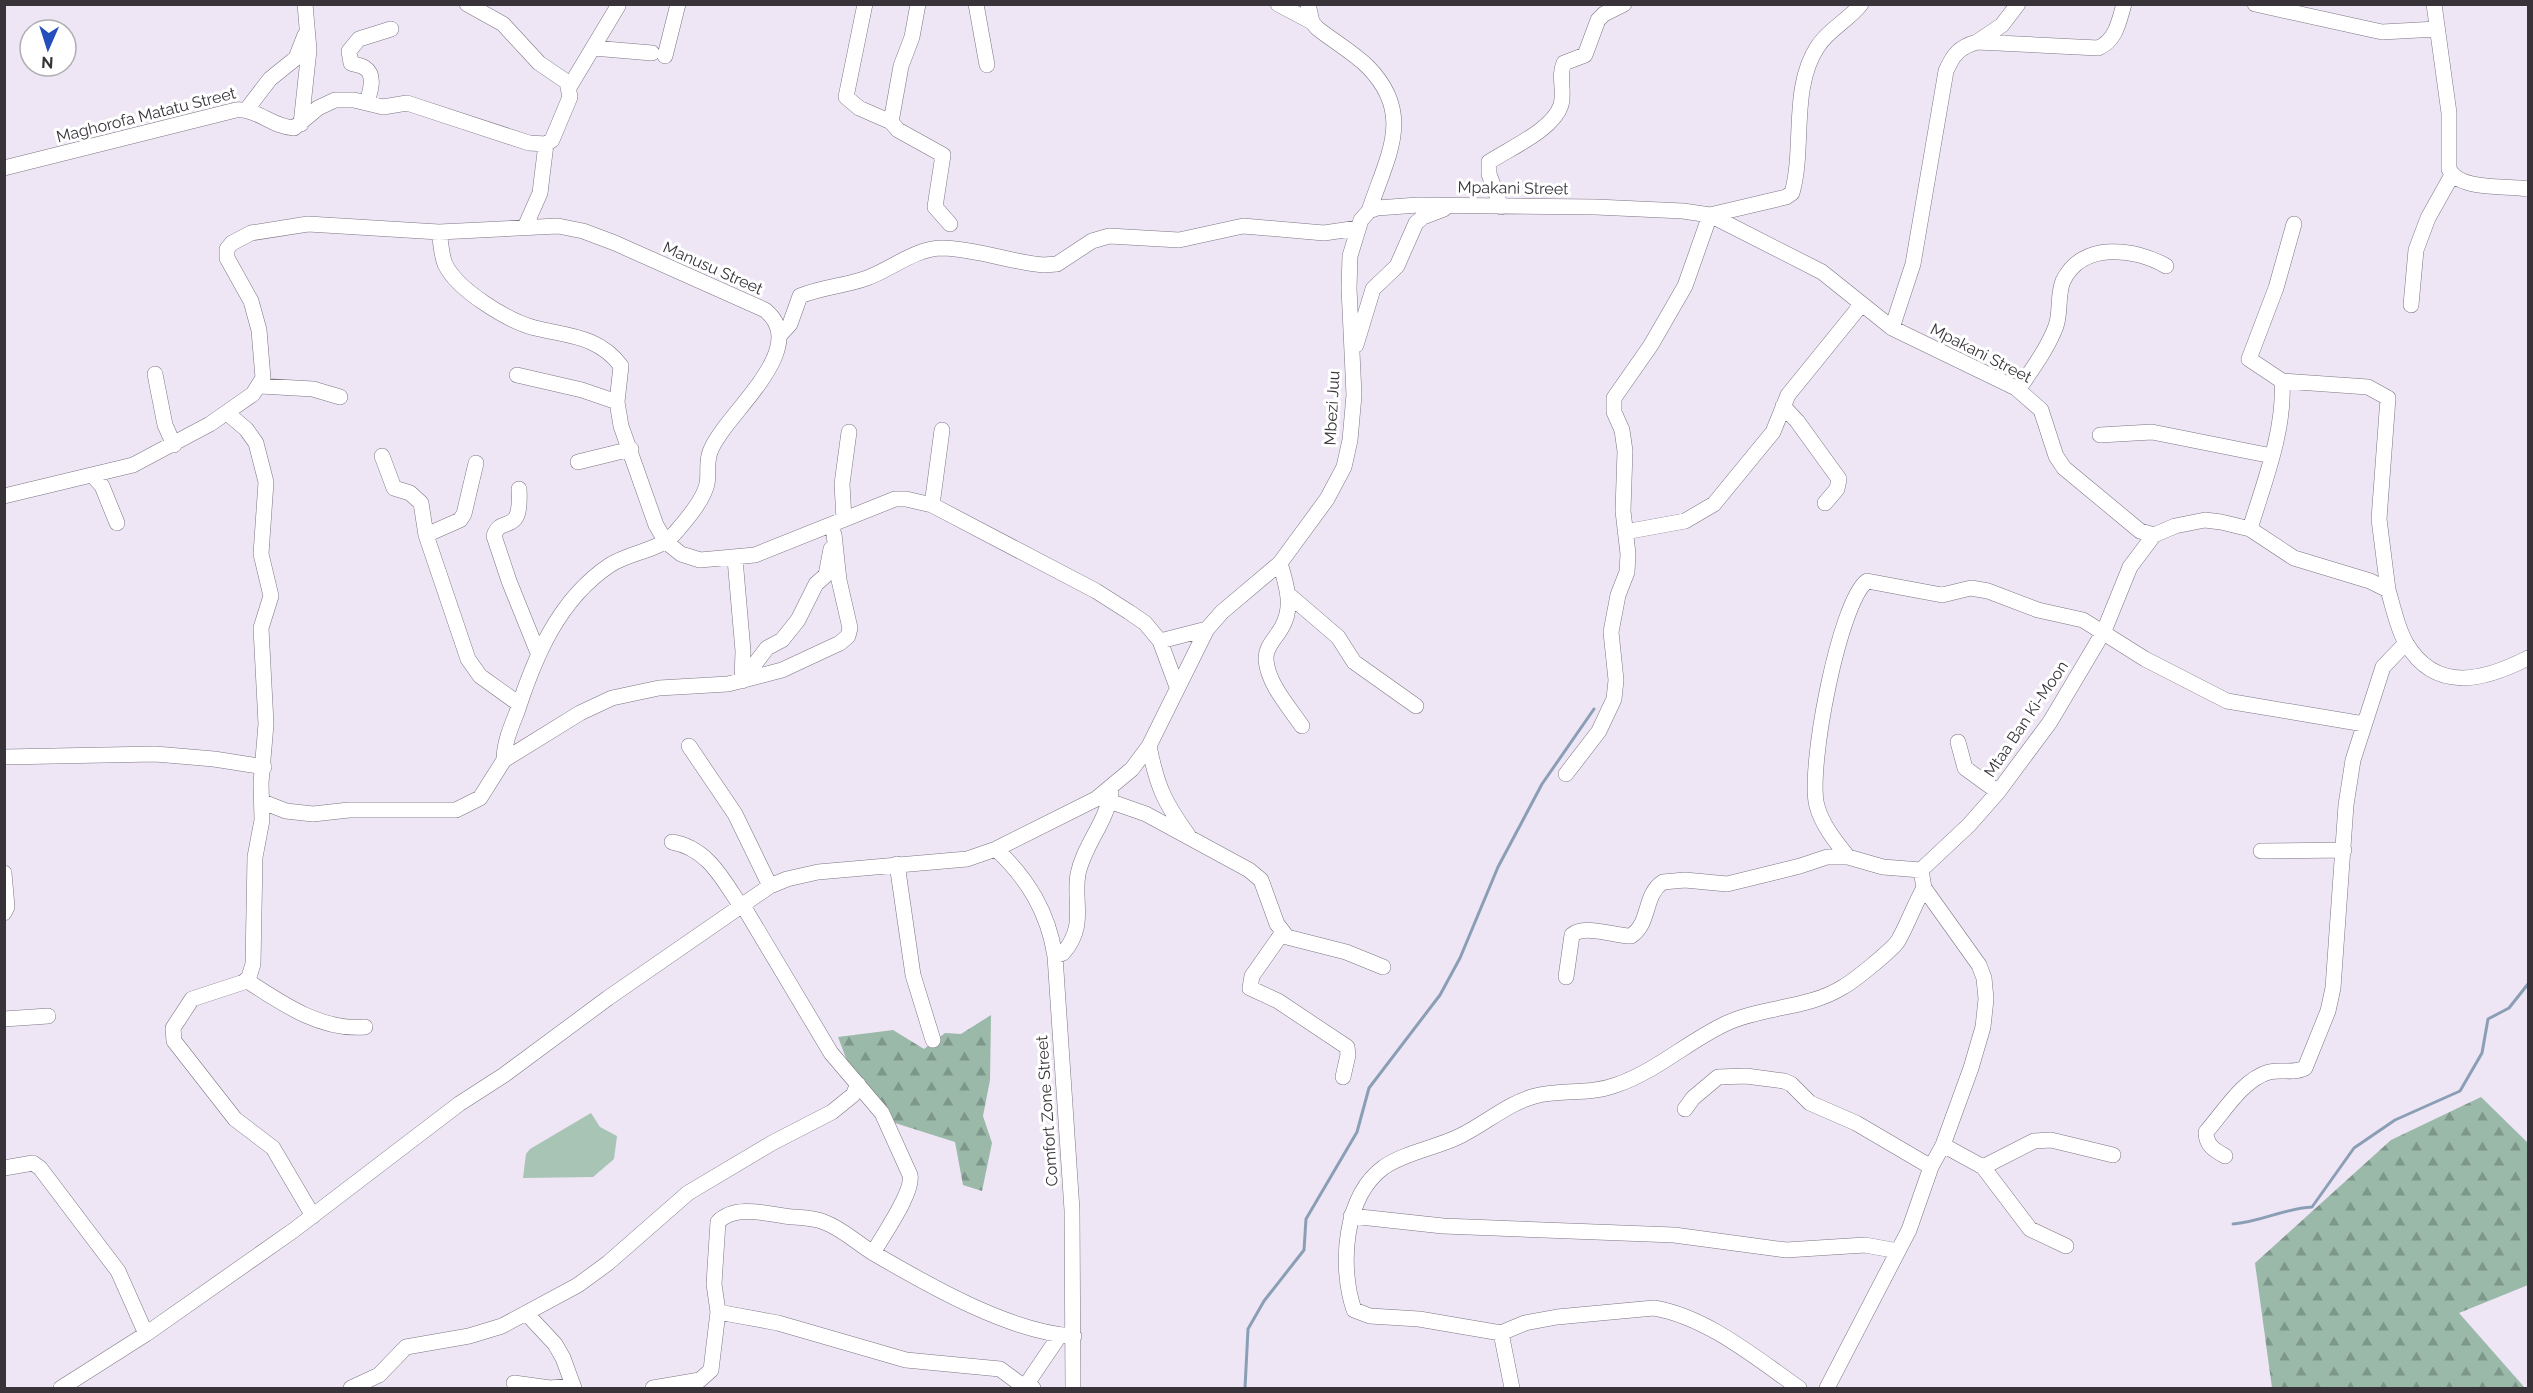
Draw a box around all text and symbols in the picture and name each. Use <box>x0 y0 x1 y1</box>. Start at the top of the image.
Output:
north arrow <box>18 18 78 78</box>
text: N <box>41 53 54 72</box>
street label: Maghorofa Matatu Street <box>54 83 238 146</box>
street label: Mpakani Street <box>1457 178 1569 198</box>
street label: Manusu Street <box>660 238 766 299</box>
street label: Mpakani Street <box>1927 319 2035 387</box>
street label: Mbezi Juu <box>1321 370 1343 446</box>
street label: Mtaa Ban Ki-Moon <box>1980 657 2072 781</box>
street label: Comfort Zone Street <box>1032 1034 1062 1187</box>

